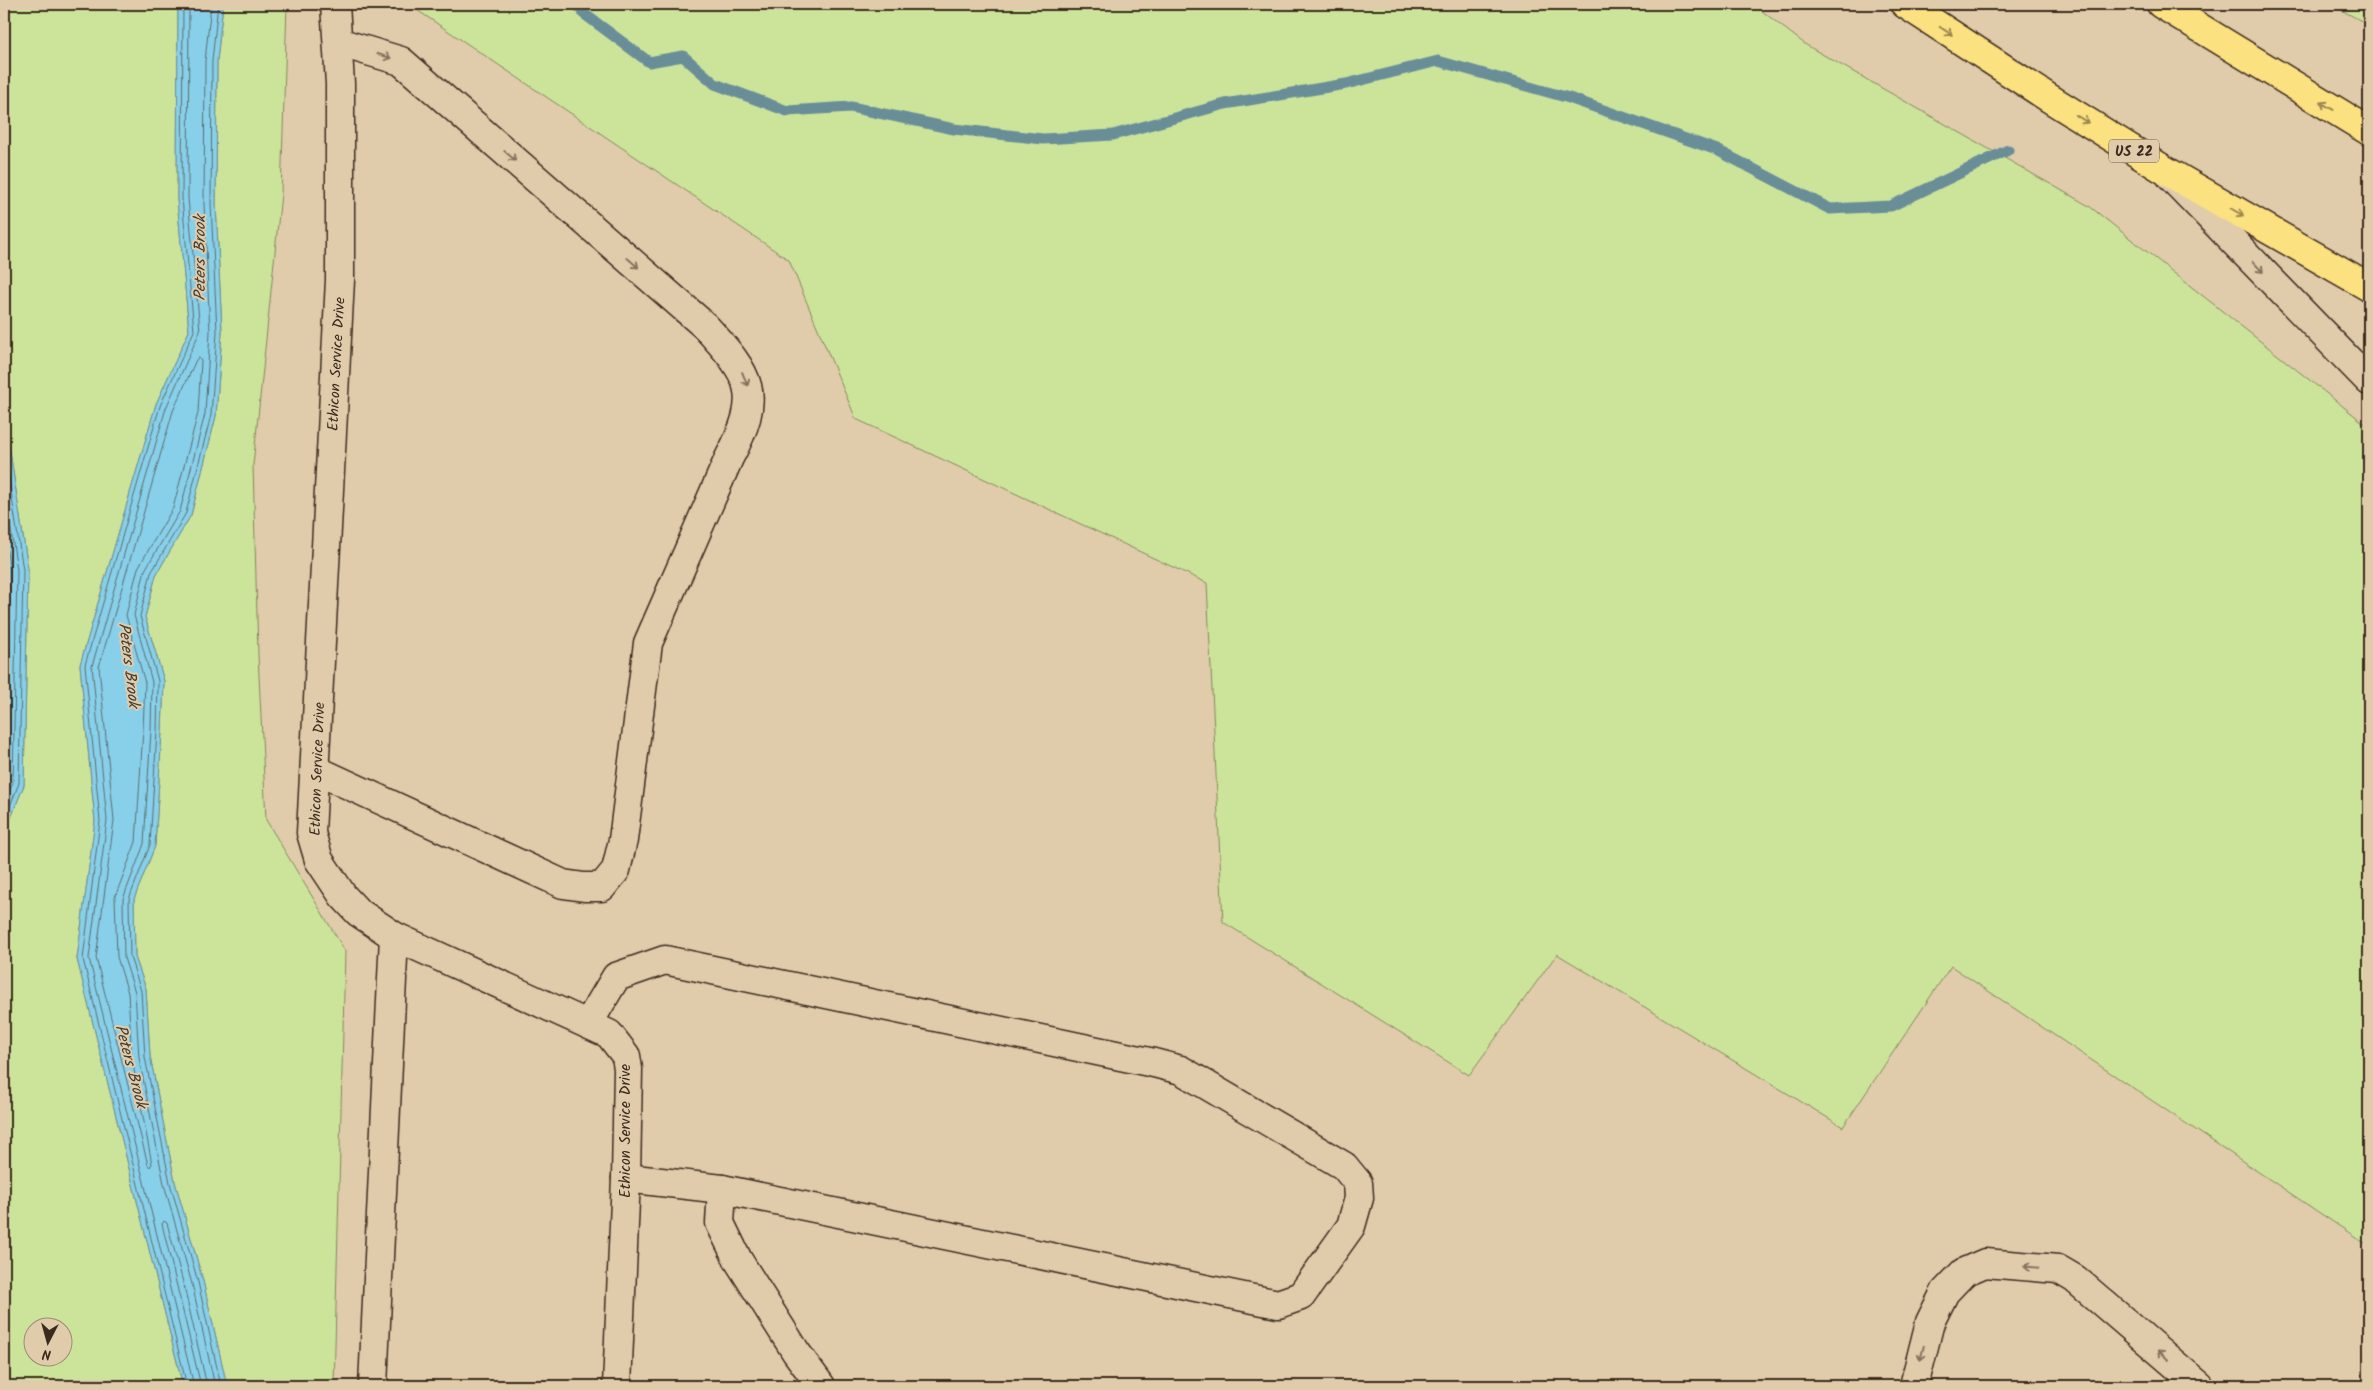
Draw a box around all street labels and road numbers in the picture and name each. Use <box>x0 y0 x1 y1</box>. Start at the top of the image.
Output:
road number: US 22 <box>2109 140 2159 162</box>
street label: Ethicon Service Drive <box>322 296 353 432</box>
street label: Ethicon Service Drive <box>304 701 332 836</box>
street label: Ethicon Service Drive <box>614 1064 638 1198</box>

